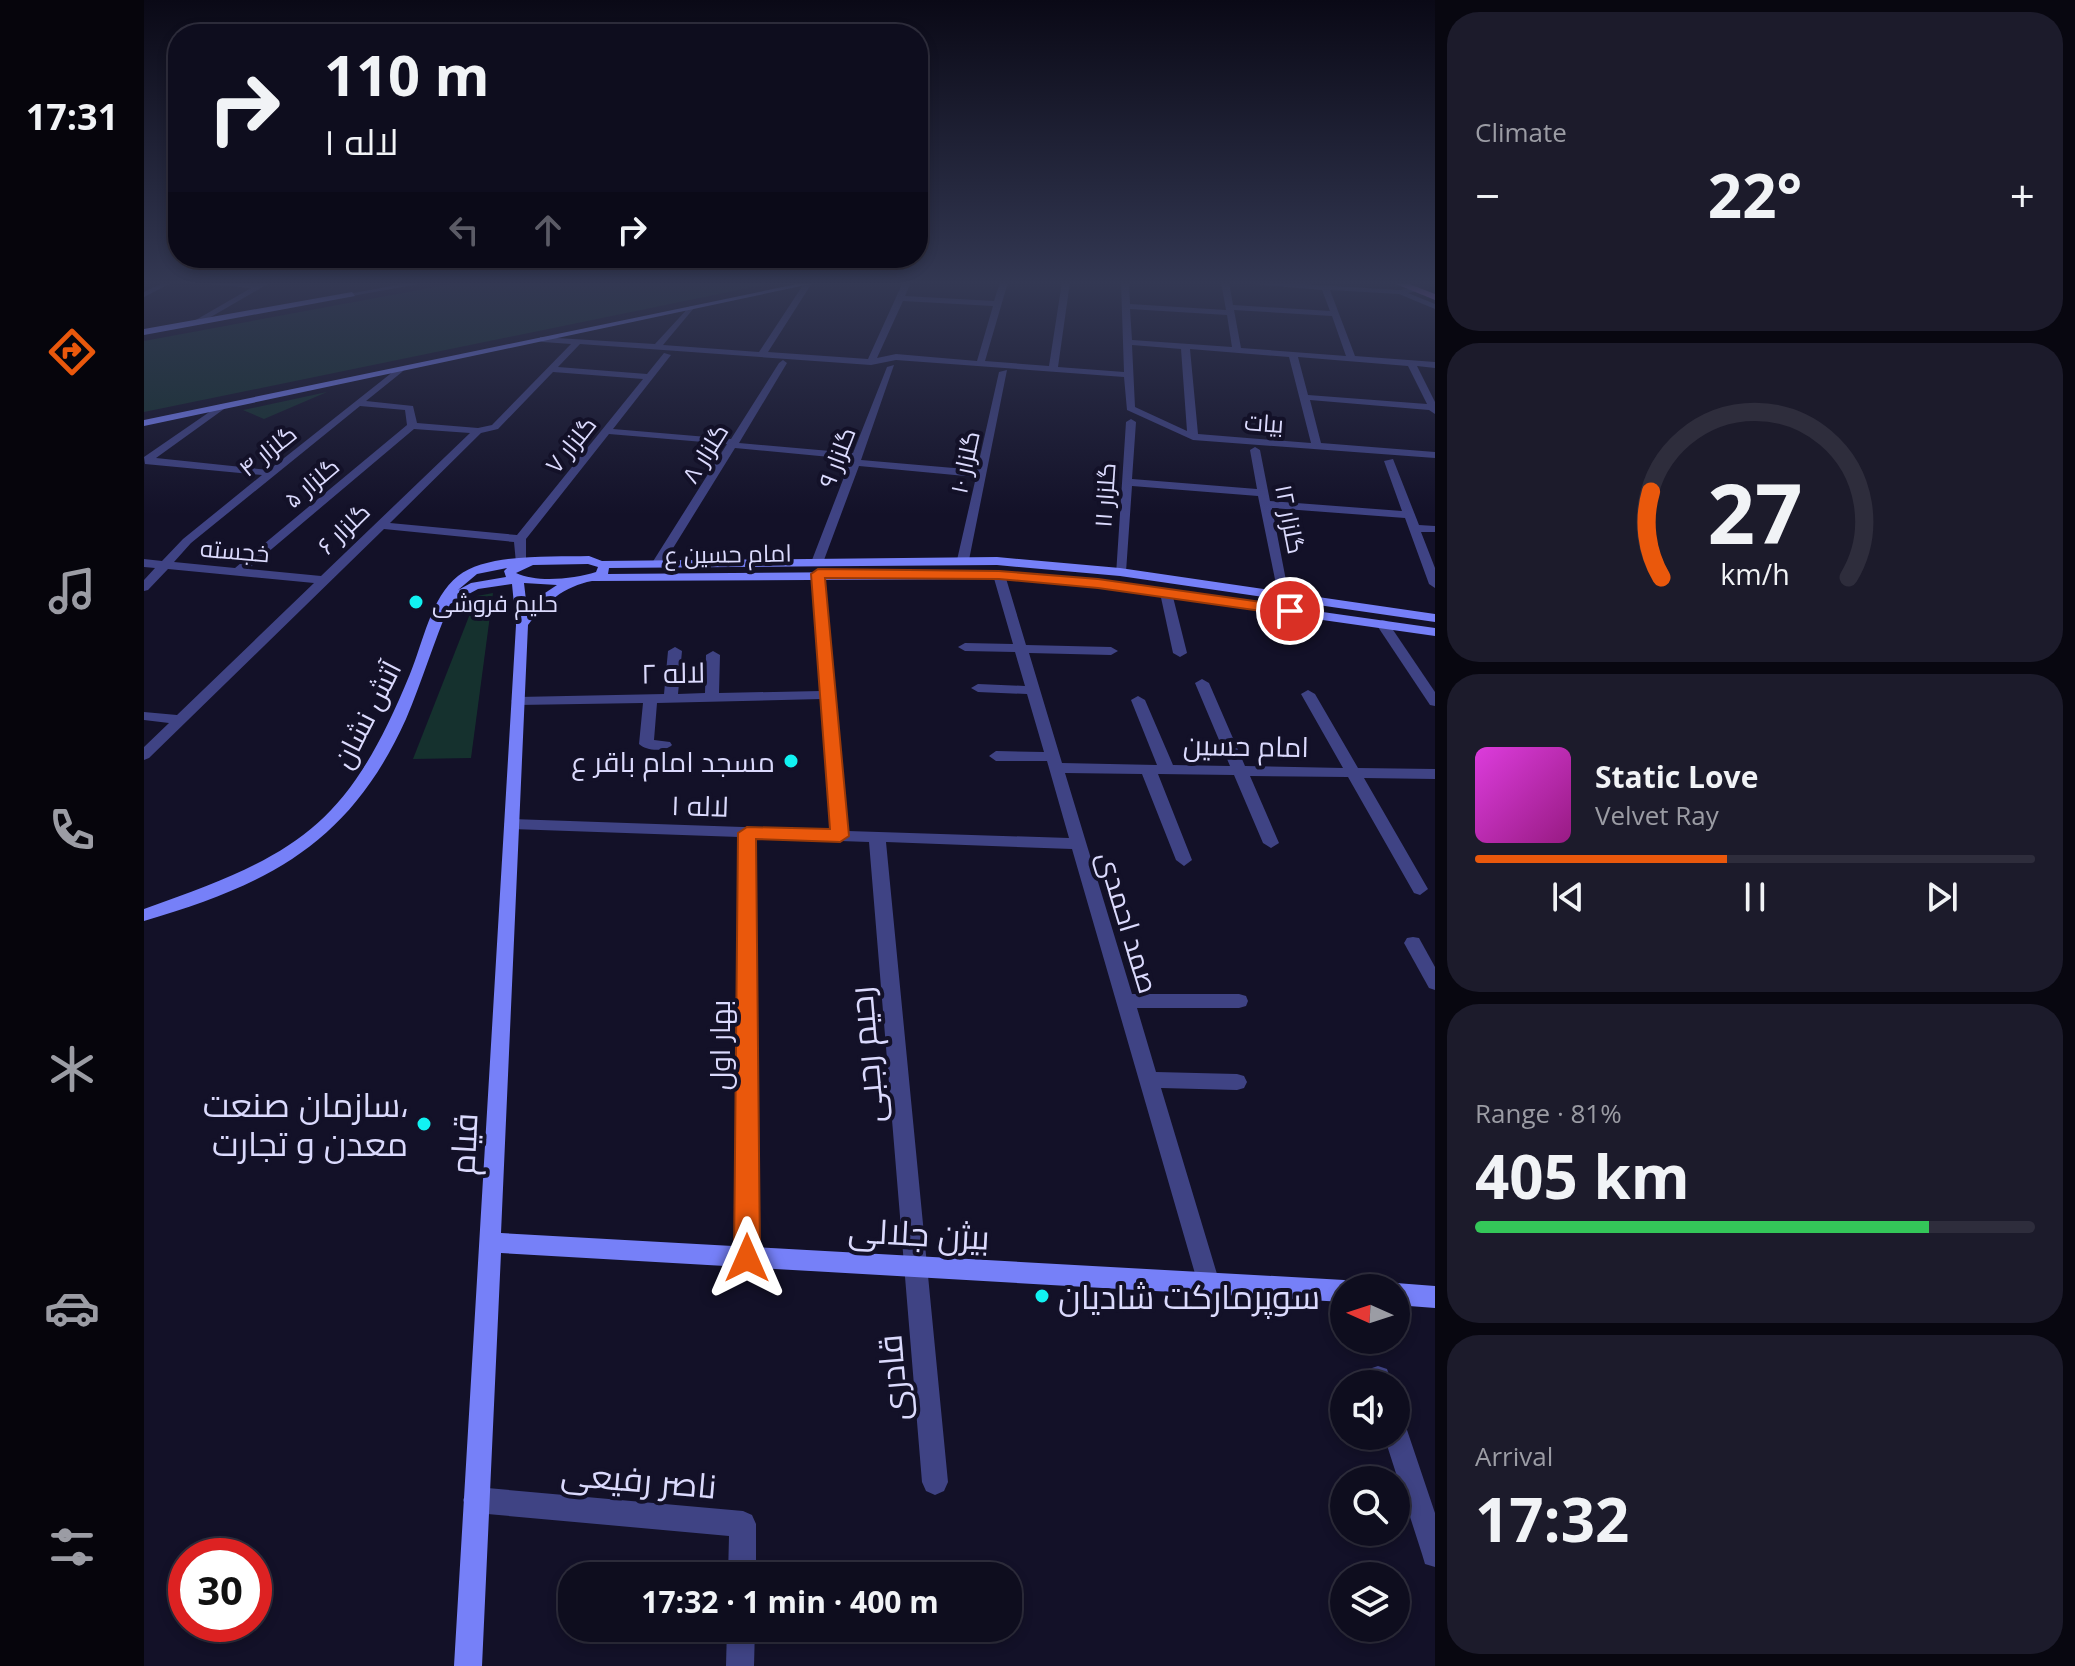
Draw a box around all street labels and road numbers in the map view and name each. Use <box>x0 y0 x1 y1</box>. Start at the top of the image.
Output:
street label: بیات <box>1243 404 1285 440</box>
street label: گلزار ۷ <box>537 408 603 480</box>
street label: گلزار ۴ <box>231 416 303 484</box>
street label: گلزار ۸ <box>673 417 735 489</box>
street label: گلزار ۹ <box>809 422 863 492</box>
street label: گلزار ۱۰ <box>941 428 987 496</box>
street label: گلزار ۵ <box>276 449 346 515</box>
street label: گلزار ۱۱ <box>1085 462 1123 528</box>
street label: گلزار ۱۲ <box>1268 482 1314 556</box>
street label: گلزار ۶ <box>310 495 376 561</box>
street label: خجسته <box>199 531 271 569</box>
street label: امام حسین ع <box>664 535 792 572</box>
street label: لاله ۲ <box>641 652 705 692</box>
street label: آتش نشان <box>323 653 409 774</box>
street label: امام حسین <box>1183 725 1309 767</box>
street label: لاله ۱ <box>670 785 730 825</box>
street label: صمد احمدی <box>1089 847 1169 997</box>
street label: رحیم رجبی <box>836 985 896 1125</box>
street label: بهار اول <box>700 1000 738 1090</box>
street label: قیام <box>438 1112 490 1176</box>
street label: بیژن جلالی <box>847 1206 991 1260</box>
street label: قادری <box>865 1333 919 1423</box>
street label: ناصر رفیعی <box>559 1449 719 1509</box>

